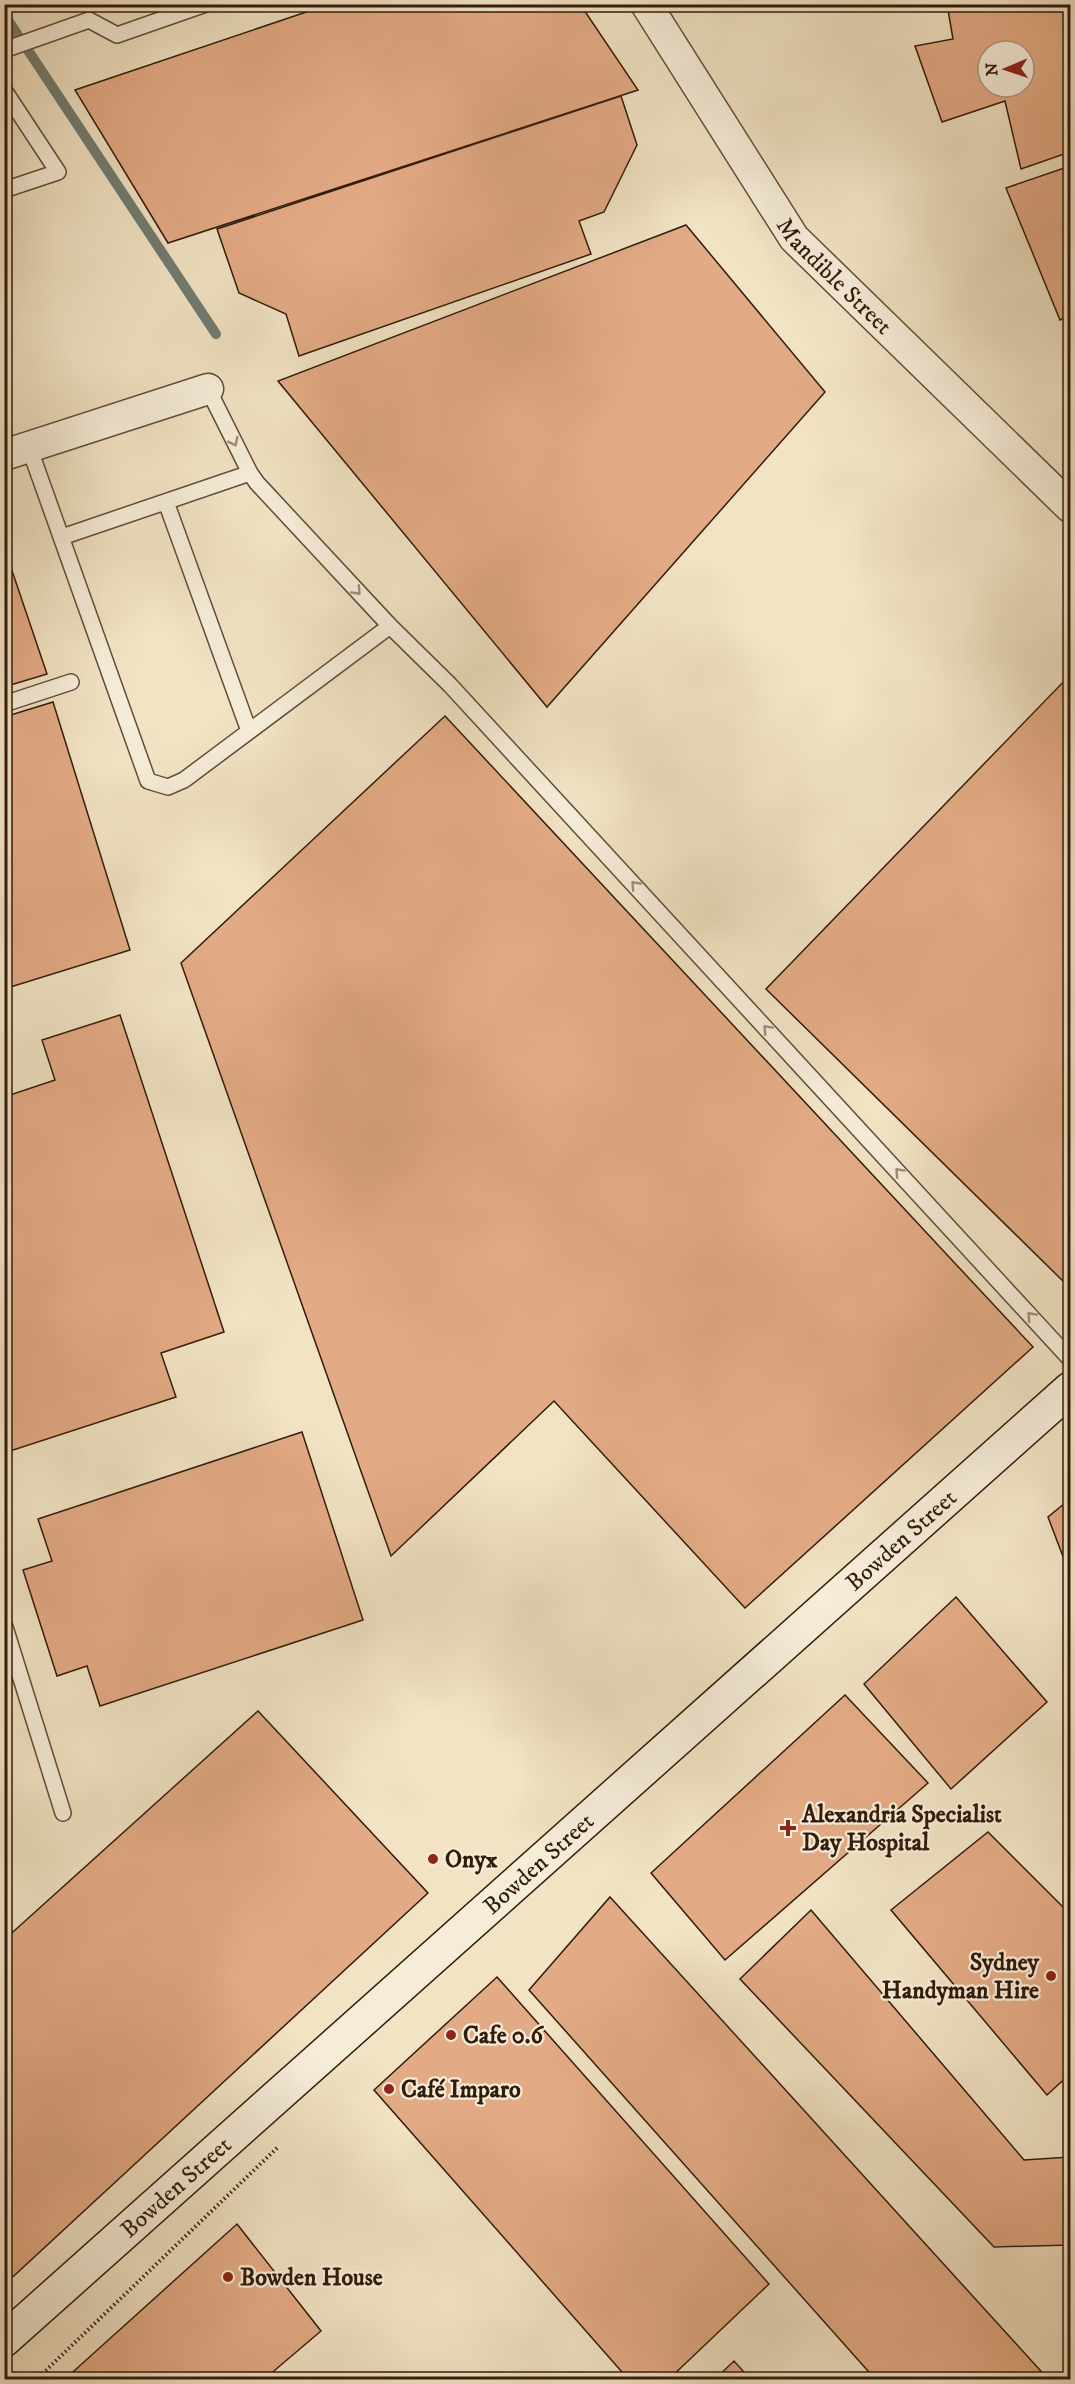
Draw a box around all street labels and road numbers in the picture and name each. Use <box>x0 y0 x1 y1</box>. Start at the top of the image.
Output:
street label: Mandible Street <box>769 212 898 342</box>
street label: Bowden Street <box>840 1483 963 1598</box>
street label: Bowden Street <box>477 1807 601 1921</box>
street label: Bowden Street <box>115 2130 238 2245</box>

